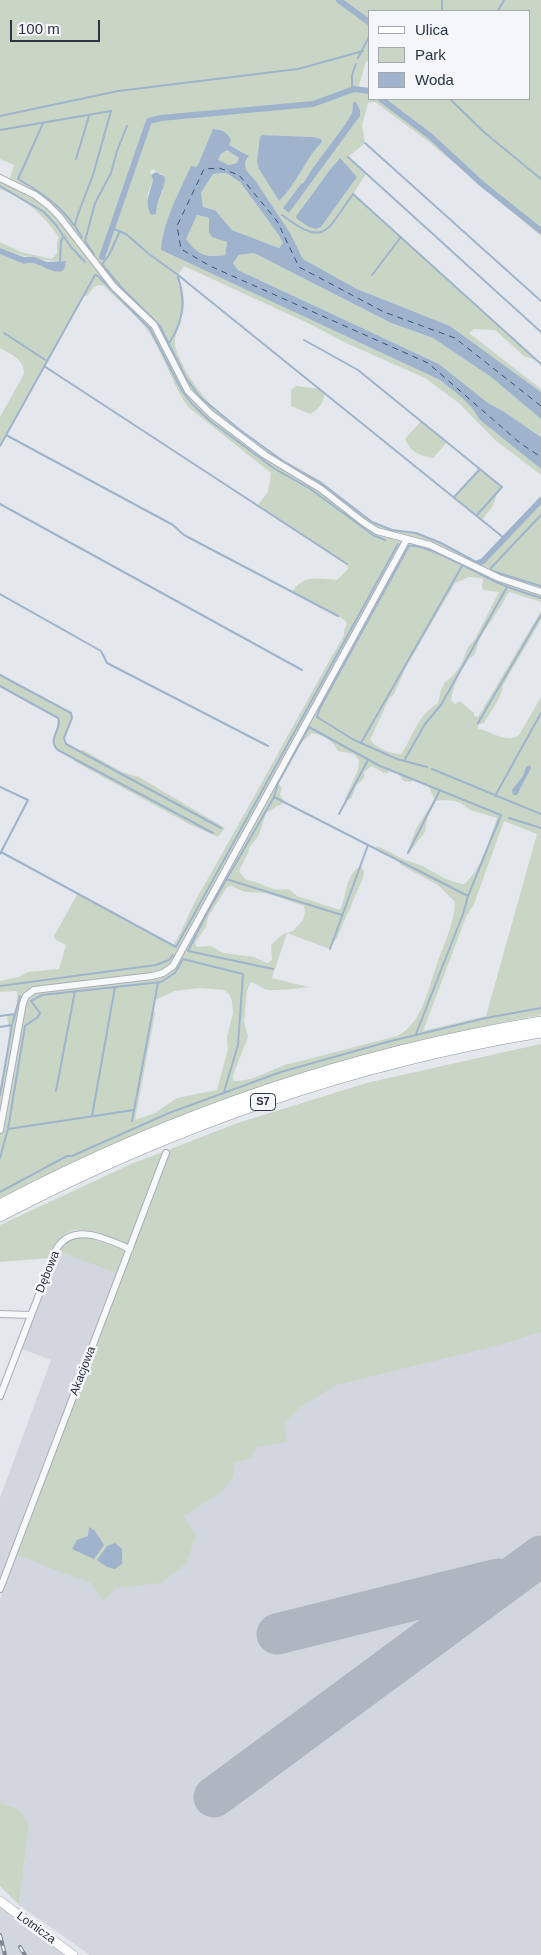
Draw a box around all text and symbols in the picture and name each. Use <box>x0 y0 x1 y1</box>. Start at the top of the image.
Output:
scale bar <box>12 10 102 42</box>
legend <box>368 10 531 100</box>
text: 100 m <box>18 20 60 37</box>
text: Ulica <box>415 21 448 38</box>
text: Park <box>415 46 446 63</box>
text: Woda <box>415 71 454 88</box>
road number: S7 <box>250 1094 276 1110</box>
street label: Dębowa <box>33 1249 63 1295</box>
street label: Akacjowa <box>67 1344 99 1398</box>
street label: Lotnicza <box>14 1909 58 1947</box>

